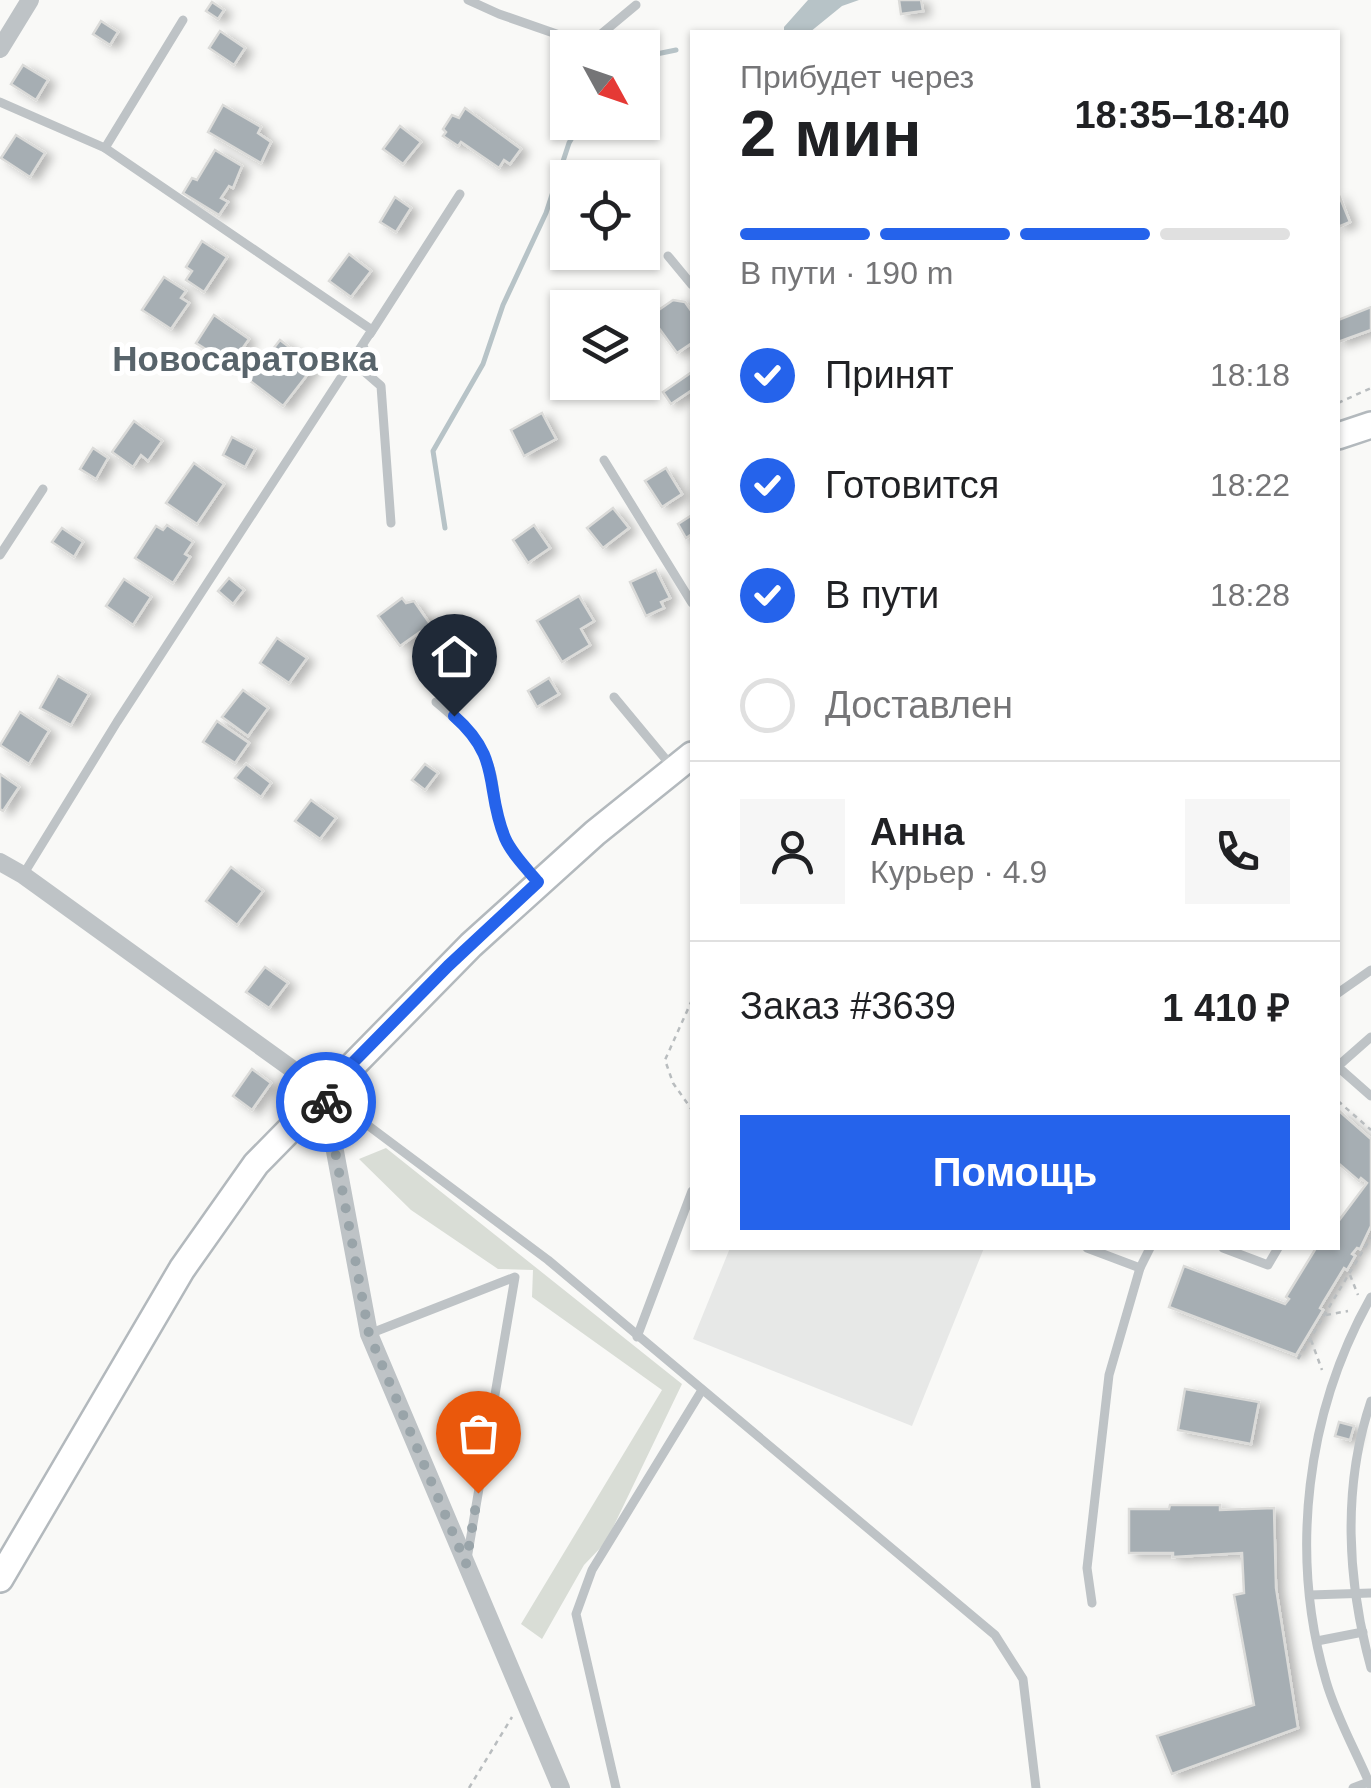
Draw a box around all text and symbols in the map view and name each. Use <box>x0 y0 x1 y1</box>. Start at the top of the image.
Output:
north arrow <box>550 30 660 140</box>
map controls <box>550 30 660 400</box>
text: Прибудет через <box>740 59 974 95</box>
text: 18:35–18:40 <box>1074 94 1290 136</box>
text: 2 мин <box>740 97 922 170</box>
button: locate <box>550 160 660 270</box>
text: В пути · 190 m <box>740 255 953 291</box>
button: layers <box>550 290 660 400</box>
district label: Новосаратовка <box>112 339 378 378</box>
icon: check <box>740 348 795 403</box>
text: Принят <box>825 354 954 396</box>
text: 18:18 <box>1210 357 1290 393</box>
icon: check <box>740 458 795 513</box>
text: Готовится <box>825 464 999 506</box>
text: 18:22 <box>1210 467 1290 503</box>
icon: check <box>740 568 795 623</box>
text: В пути <box>825 574 939 616</box>
text: 18:28 <box>1210 577 1290 613</box>
pin <box>412 614 497 717</box>
icon: home <box>427 629 482 684</box>
text: Доставлен <box>825 684 1013 726</box>
button: person <box>740 799 845 904</box>
button: phone <box>1185 799 1290 904</box>
text: Анна <box>870 811 964 853</box>
text: Курьер · 4.9 <box>870 854 1047 890</box>
text: Заказ #3639 <box>740 985 956 1027</box>
text: 1 410 ₽ <box>1162 987 1290 1029</box>
courier <box>276 1052 376 1152</box>
icon: bike <box>299 1075 354 1130</box>
button: Помощь <box>740 1115 1290 1230</box>
pin <box>436 1391 521 1494</box>
icon: bag <box>451 1406 506 1461</box>

